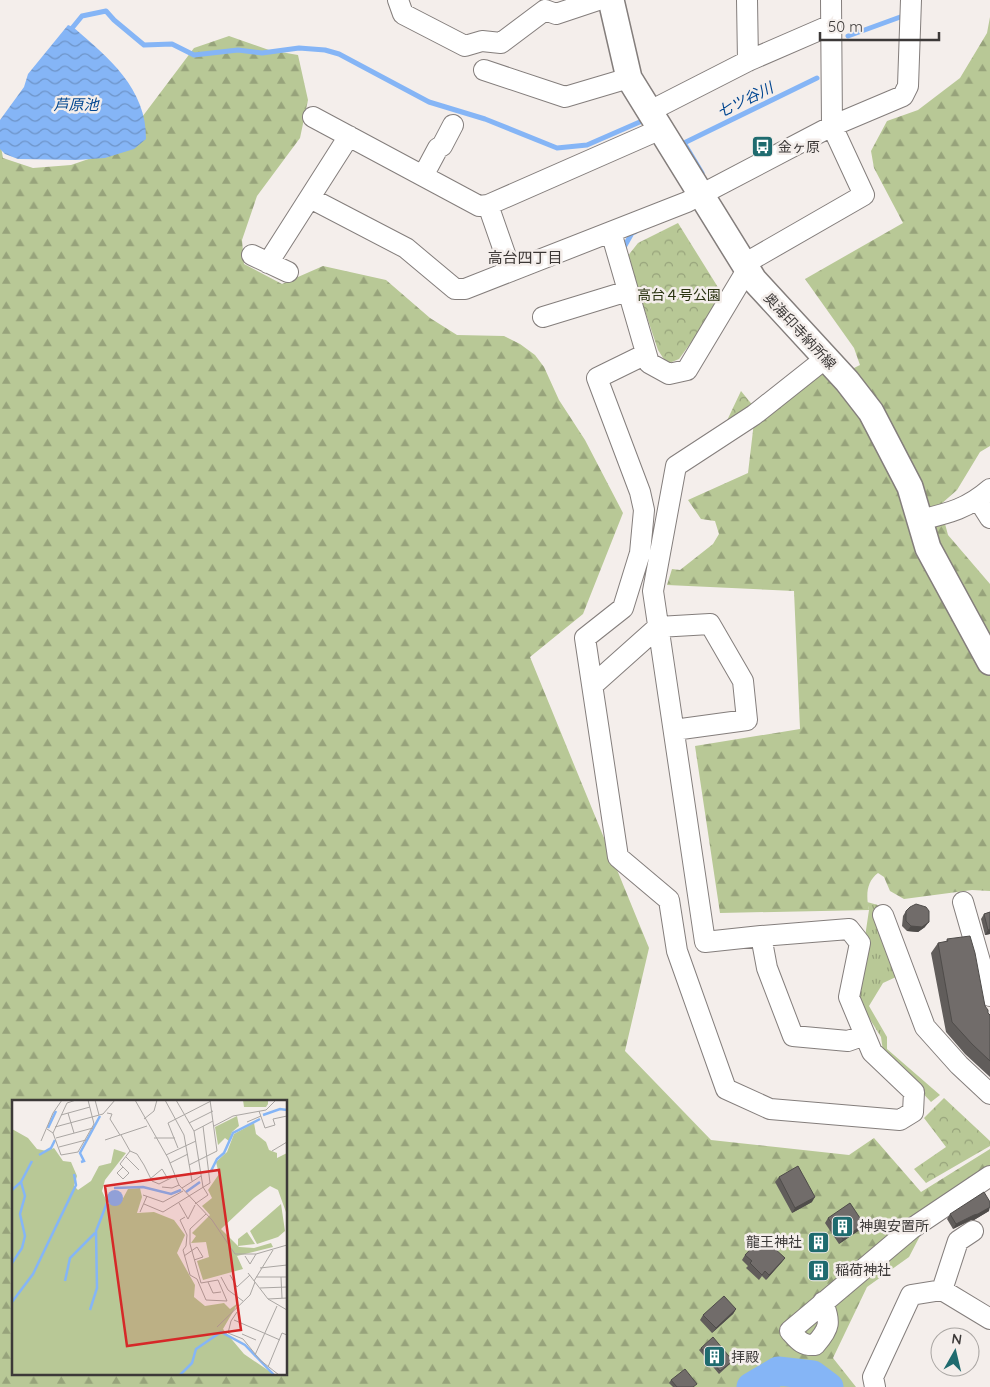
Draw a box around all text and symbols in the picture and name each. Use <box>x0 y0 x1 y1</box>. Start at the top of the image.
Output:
scale bar <box>820 10 939 42</box>
text: 50 m <box>828 17 863 36</box>
water label: 七ツ谷川 <box>714 77 778 121</box>
water label: 芦原池 <box>53 95 100 114</box>
bus stop icon: 金ヶ原 <box>750 135 774 159</box>
place label: 金ヶ原 <box>778 138 820 156</box>
district label: 高台四丁目 <box>487 248 563 267</box>
park label: 高台４号公園 <box>637 286 721 304</box>
street label: 奥海印寺納所線 <box>760 289 840 373</box>
inset map <box>12 1100 288 1374</box>
building icon: 神輿安置所 <box>831 1214 855 1238</box>
place label: 神輿安置所 <box>859 1217 929 1235</box>
building icon: 龍王神社 <box>806 1230 830 1254</box>
place label: 龍王神社 <box>746 1233 802 1251</box>
building icon: 稲荷神社 <box>807 1258 831 1282</box>
place label: 稲荷神社 <box>835 1261 891 1279</box>
north arrow <box>930 1327 980 1377</box>
text: N <box>950 1329 963 1349</box>
building icon: 拝殿 <box>703 1345 727 1369</box>
place label: 拝殿 <box>731 1348 759 1366</box>

